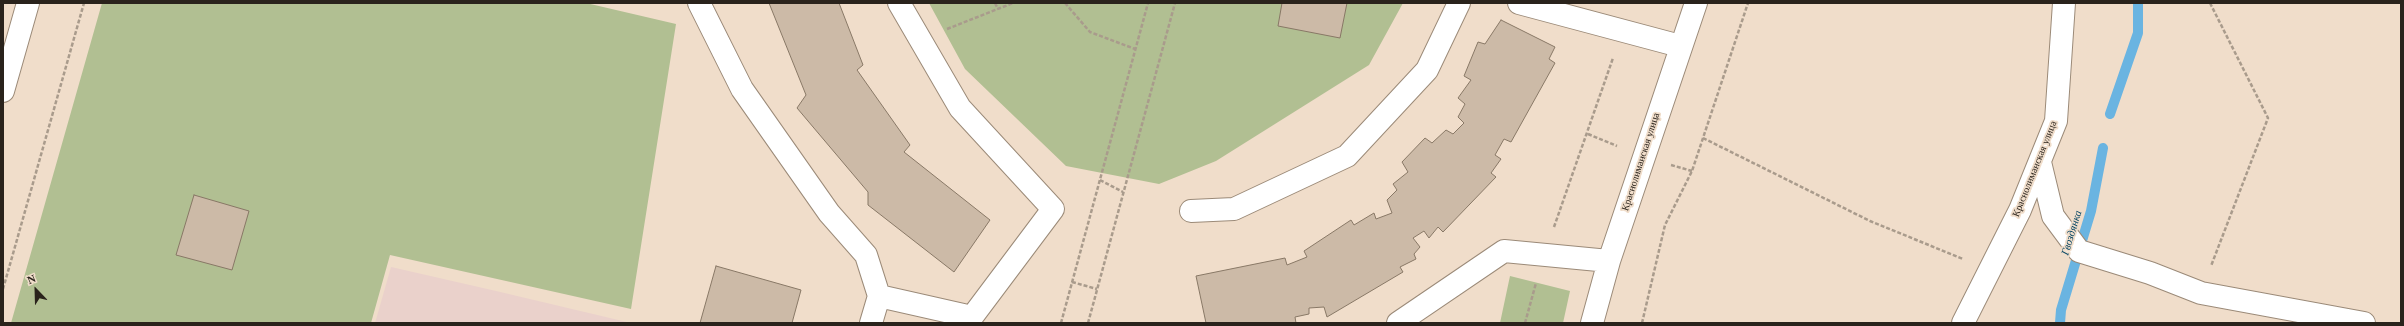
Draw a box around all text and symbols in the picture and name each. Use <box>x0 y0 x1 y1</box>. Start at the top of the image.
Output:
street label: Краснолиманская улица <box>1619 111 1663 213</box>
street label: Краснолиманская улица <box>2010 119 2060 219</box>
water label: Гвоздянка <box>2059 209 2085 257</box>
north arrow <box>16 270 56 310</box>
text: N <box>25 272 37 286</box>

